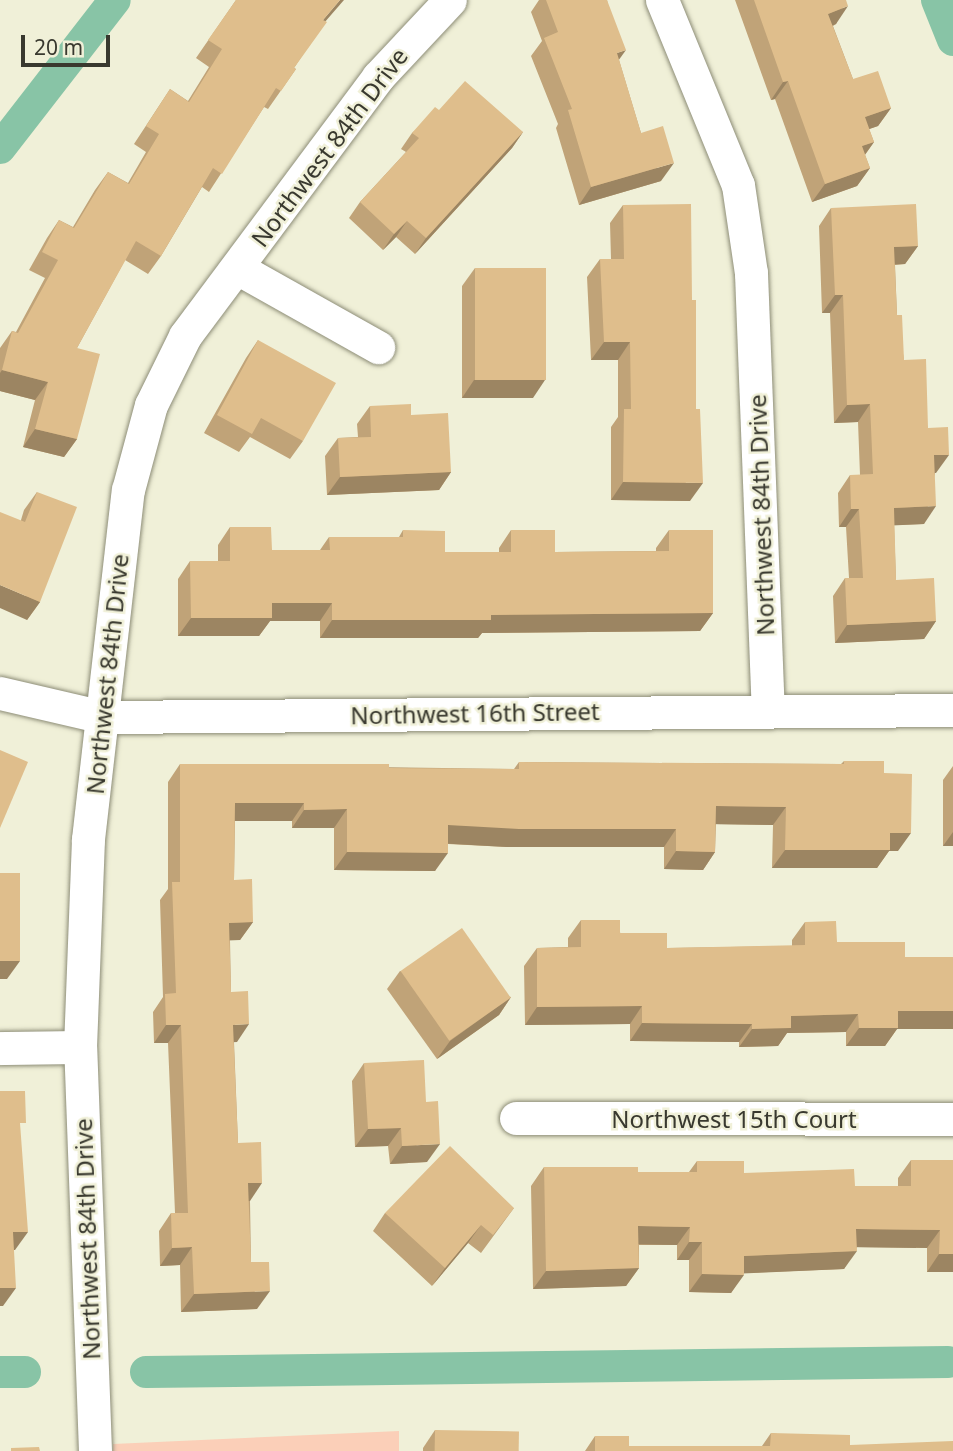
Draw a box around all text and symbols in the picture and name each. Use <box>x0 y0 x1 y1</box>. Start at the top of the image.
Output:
scale bar <box>24 21 114 65</box>
text: 20 m <box>34 33 83 61</box>
street label: Northwest 84th Drive <box>245 42 413 252</box>
street label: Northwest 84th Drive <box>742 394 780 636</box>
street label: Northwest 84th Drive <box>80 552 134 796</box>
street label: Northwest 16th Street <box>350 696 600 730</box>
street label: Northwest 15th Court <box>611 1105 857 1133</box>
street label: Northwest 84th Drive <box>68 1118 106 1360</box>

